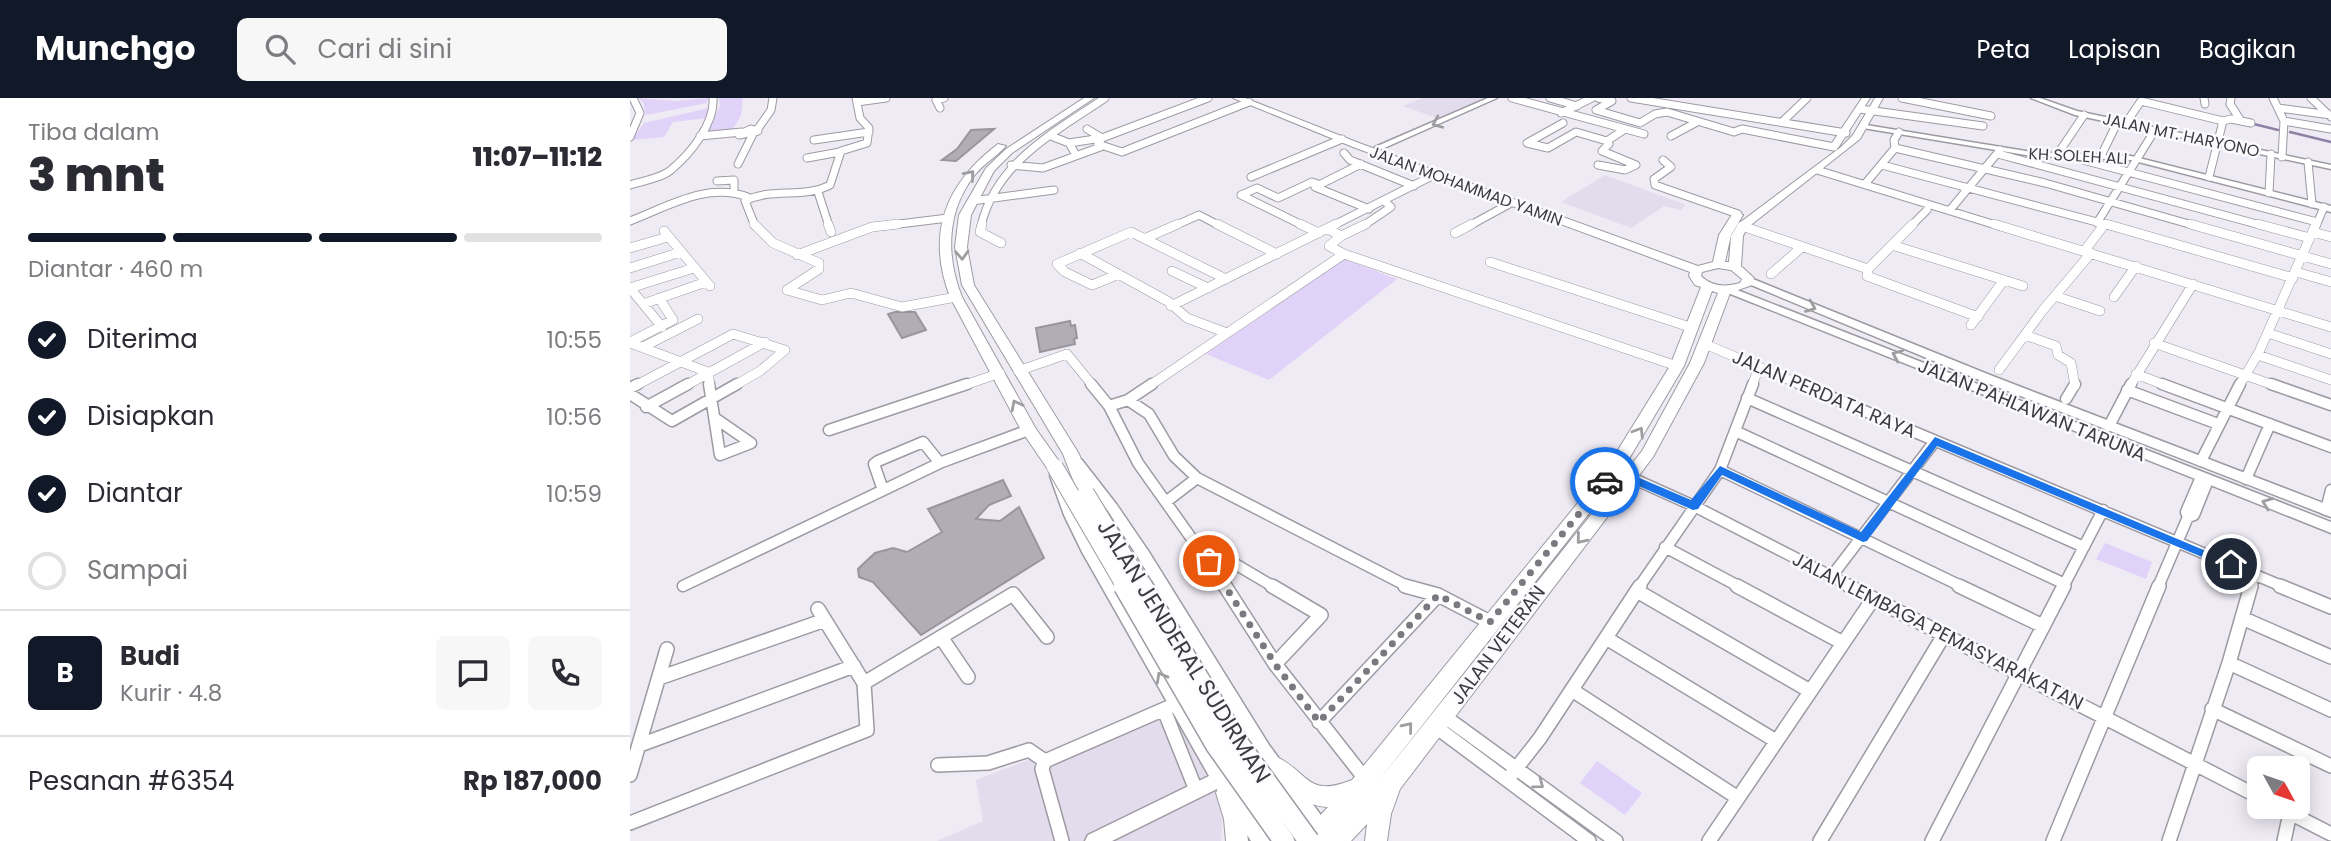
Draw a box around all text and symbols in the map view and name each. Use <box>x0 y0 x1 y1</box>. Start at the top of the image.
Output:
search box <box>237 18 727 81</box>
text: Munchgo <box>35 25 195 72</box>
icon: search <box>261 30 299 68</box>
text: Cari di sini <box>317 31 452 67</box>
text: Peta <box>1976 33 2030 66</box>
text: Lapisan <box>2068 33 2161 66</box>
text: Bagikan <box>2199 33 2296 66</box>
street label: JALAN MT. HARYONO <box>2100 107 2262 163</box>
one-way arrow <box>1432 115 1444 129</box>
text: Tiba dalam <box>28 116 159 148</box>
text: 11:07–11:12 <box>473 139 602 175</box>
street label: JALAN MOHAMMAD YAMIN <box>1366 140 1566 232</box>
street label: KH SOLEH ALI <box>2028 142 2128 170</box>
text: 3 mnt <box>28 143 165 207</box>
one-way arrow <box>962 170 974 183</box>
one-way arrow <box>954 249 969 260</box>
text: Diantar · 460 m <box>28 253 203 285</box>
one-way arrow <box>1804 298 1816 312</box>
icon: check <box>28 321 66 359</box>
text: Diterima <box>87 321 198 357</box>
text: 10:55 <box>546 324 602 356</box>
street label: JALAN PERDATA RAYA <box>1728 343 1920 445</box>
one-way arrow <box>1892 349 1904 363</box>
street label: JALAN PAHLAWAN TARUNA <box>1914 352 2150 468</box>
icon: check <box>28 398 66 436</box>
text: Disiapkan <box>87 398 215 434</box>
one-way arrow <box>1010 400 1024 412</box>
text: 10:56 <box>546 401 602 433</box>
one-way arrow <box>1631 427 1644 440</box>
courier <box>1570 447 1640 517</box>
icon: car <box>1586 463 1624 501</box>
icon: check <box>28 475 66 513</box>
text: Diantar <box>87 475 183 511</box>
text: 10:59 <box>546 478 602 510</box>
one-way arrow <box>2262 498 2274 512</box>
street label: JALAN JENDERAL SUDIRMAN <box>1089 513 1279 789</box>
pin <box>1179 531 1239 591</box>
one-way arrow <box>1576 531 1589 543</box>
pin <box>2201 534 2261 594</box>
icon: bag <box>1190 542 1228 580</box>
street label: JALAN LEMBAGA PEMASYARAKATAN <box>1788 545 2088 717</box>
icon: home <box>2212 545 2250 583</box>
text: Sampai <box>87 552 188 588</box>
street label: JALAN VETERAN <box>1444 580 1552 710</box>
button: chat <box>436 636 510 710</box>
button: phone <box>528 636 602 710</box>
text: Budi <box>120 638 180 674</box>
text: B <box>56 655 74 691</box>
one-way arrow <box>1156 672 1169 684</box>
text: Kurir · 4.8 <box>120 677 222 709</box>
one-way arrow <box>1400 722 1413 734</box>
north arrow <box>2247 756 2310 819</box>
map controls <box>2247 756 2310 819</box>
text: Pesanan #6354 <box>28 763 234 799</box>
text: Rp 187,000 <box>463 763 602 799</box>
one-way arrow <box>1532 776 1544 789</box>

